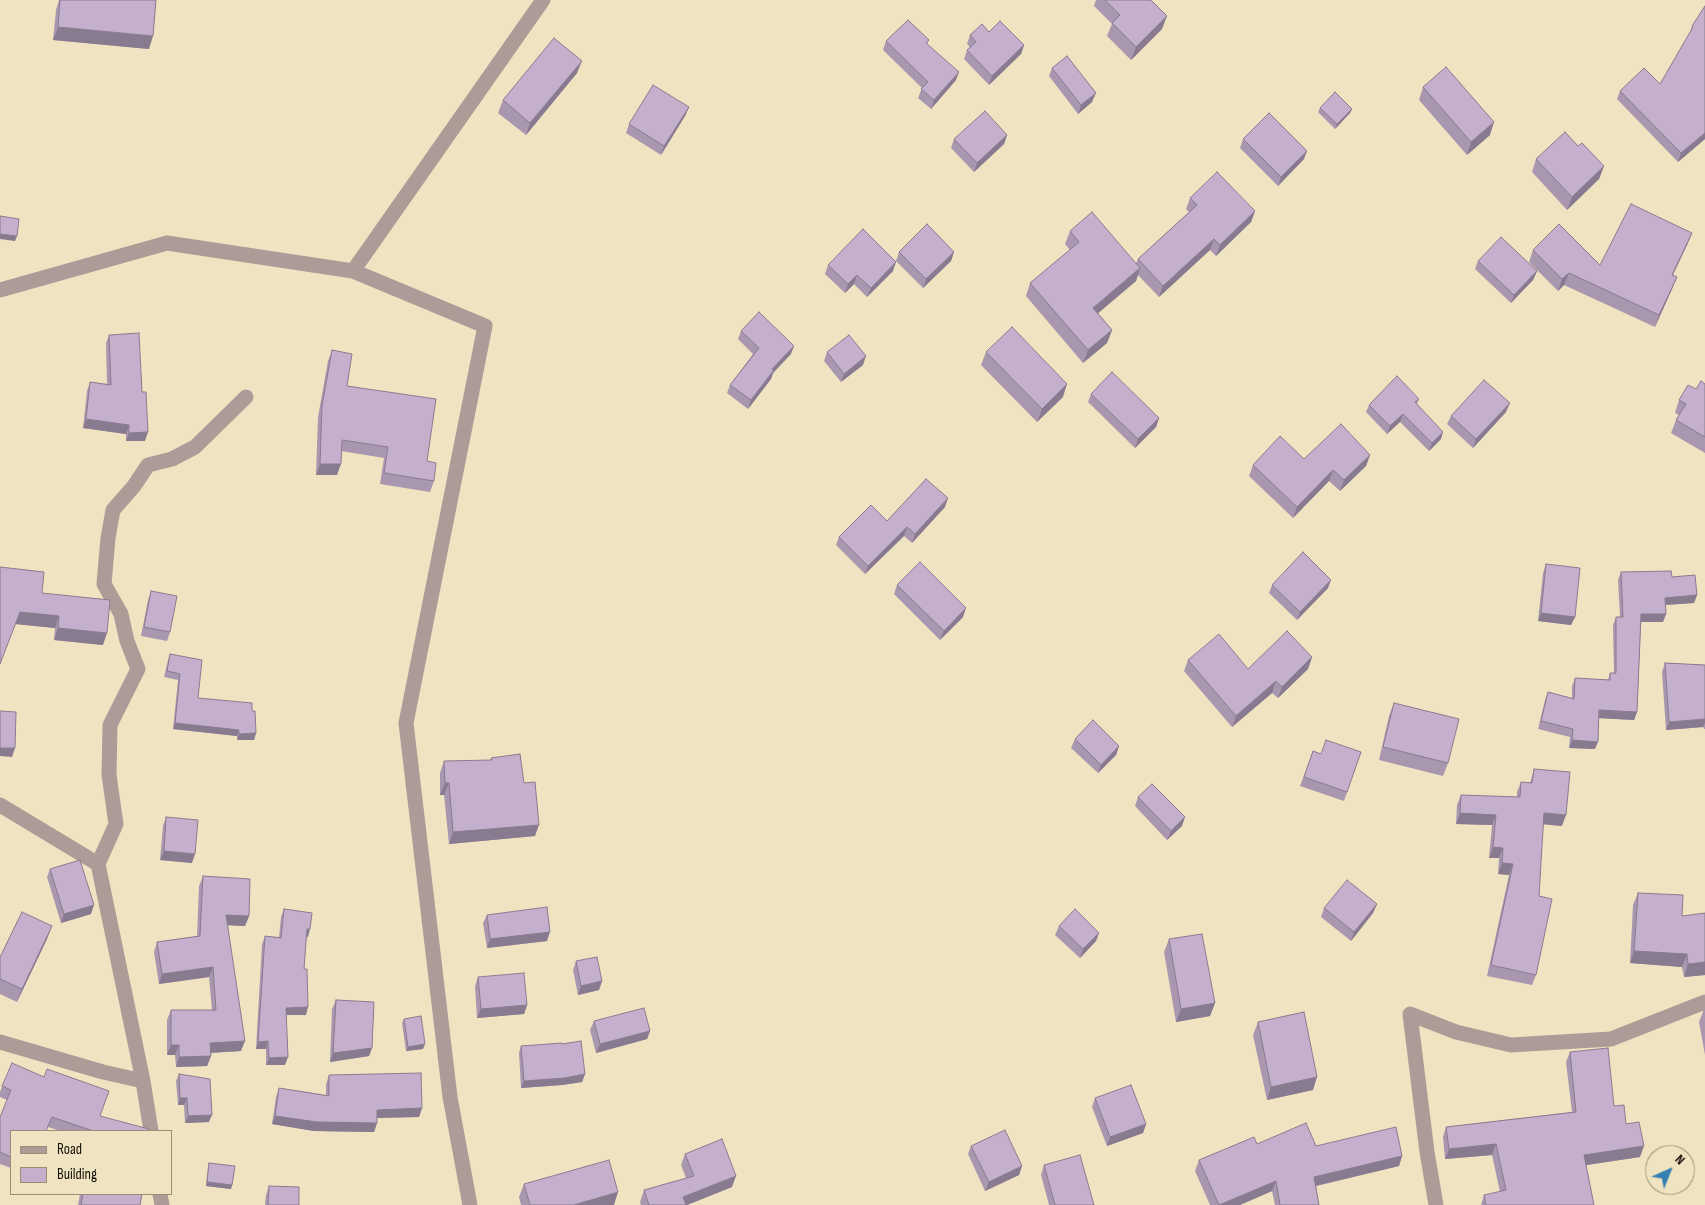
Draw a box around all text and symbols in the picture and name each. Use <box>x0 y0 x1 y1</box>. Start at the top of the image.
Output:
legend <box>10 1130 172 1195</box>
text: Road <box>57 1140 82 1159</box>
north arrow <box>1645 1145 1695 1195</box>
text: N <box>1671 1151 1689 1168</box>
text: Building <box>57 1165 97 1184</box>

